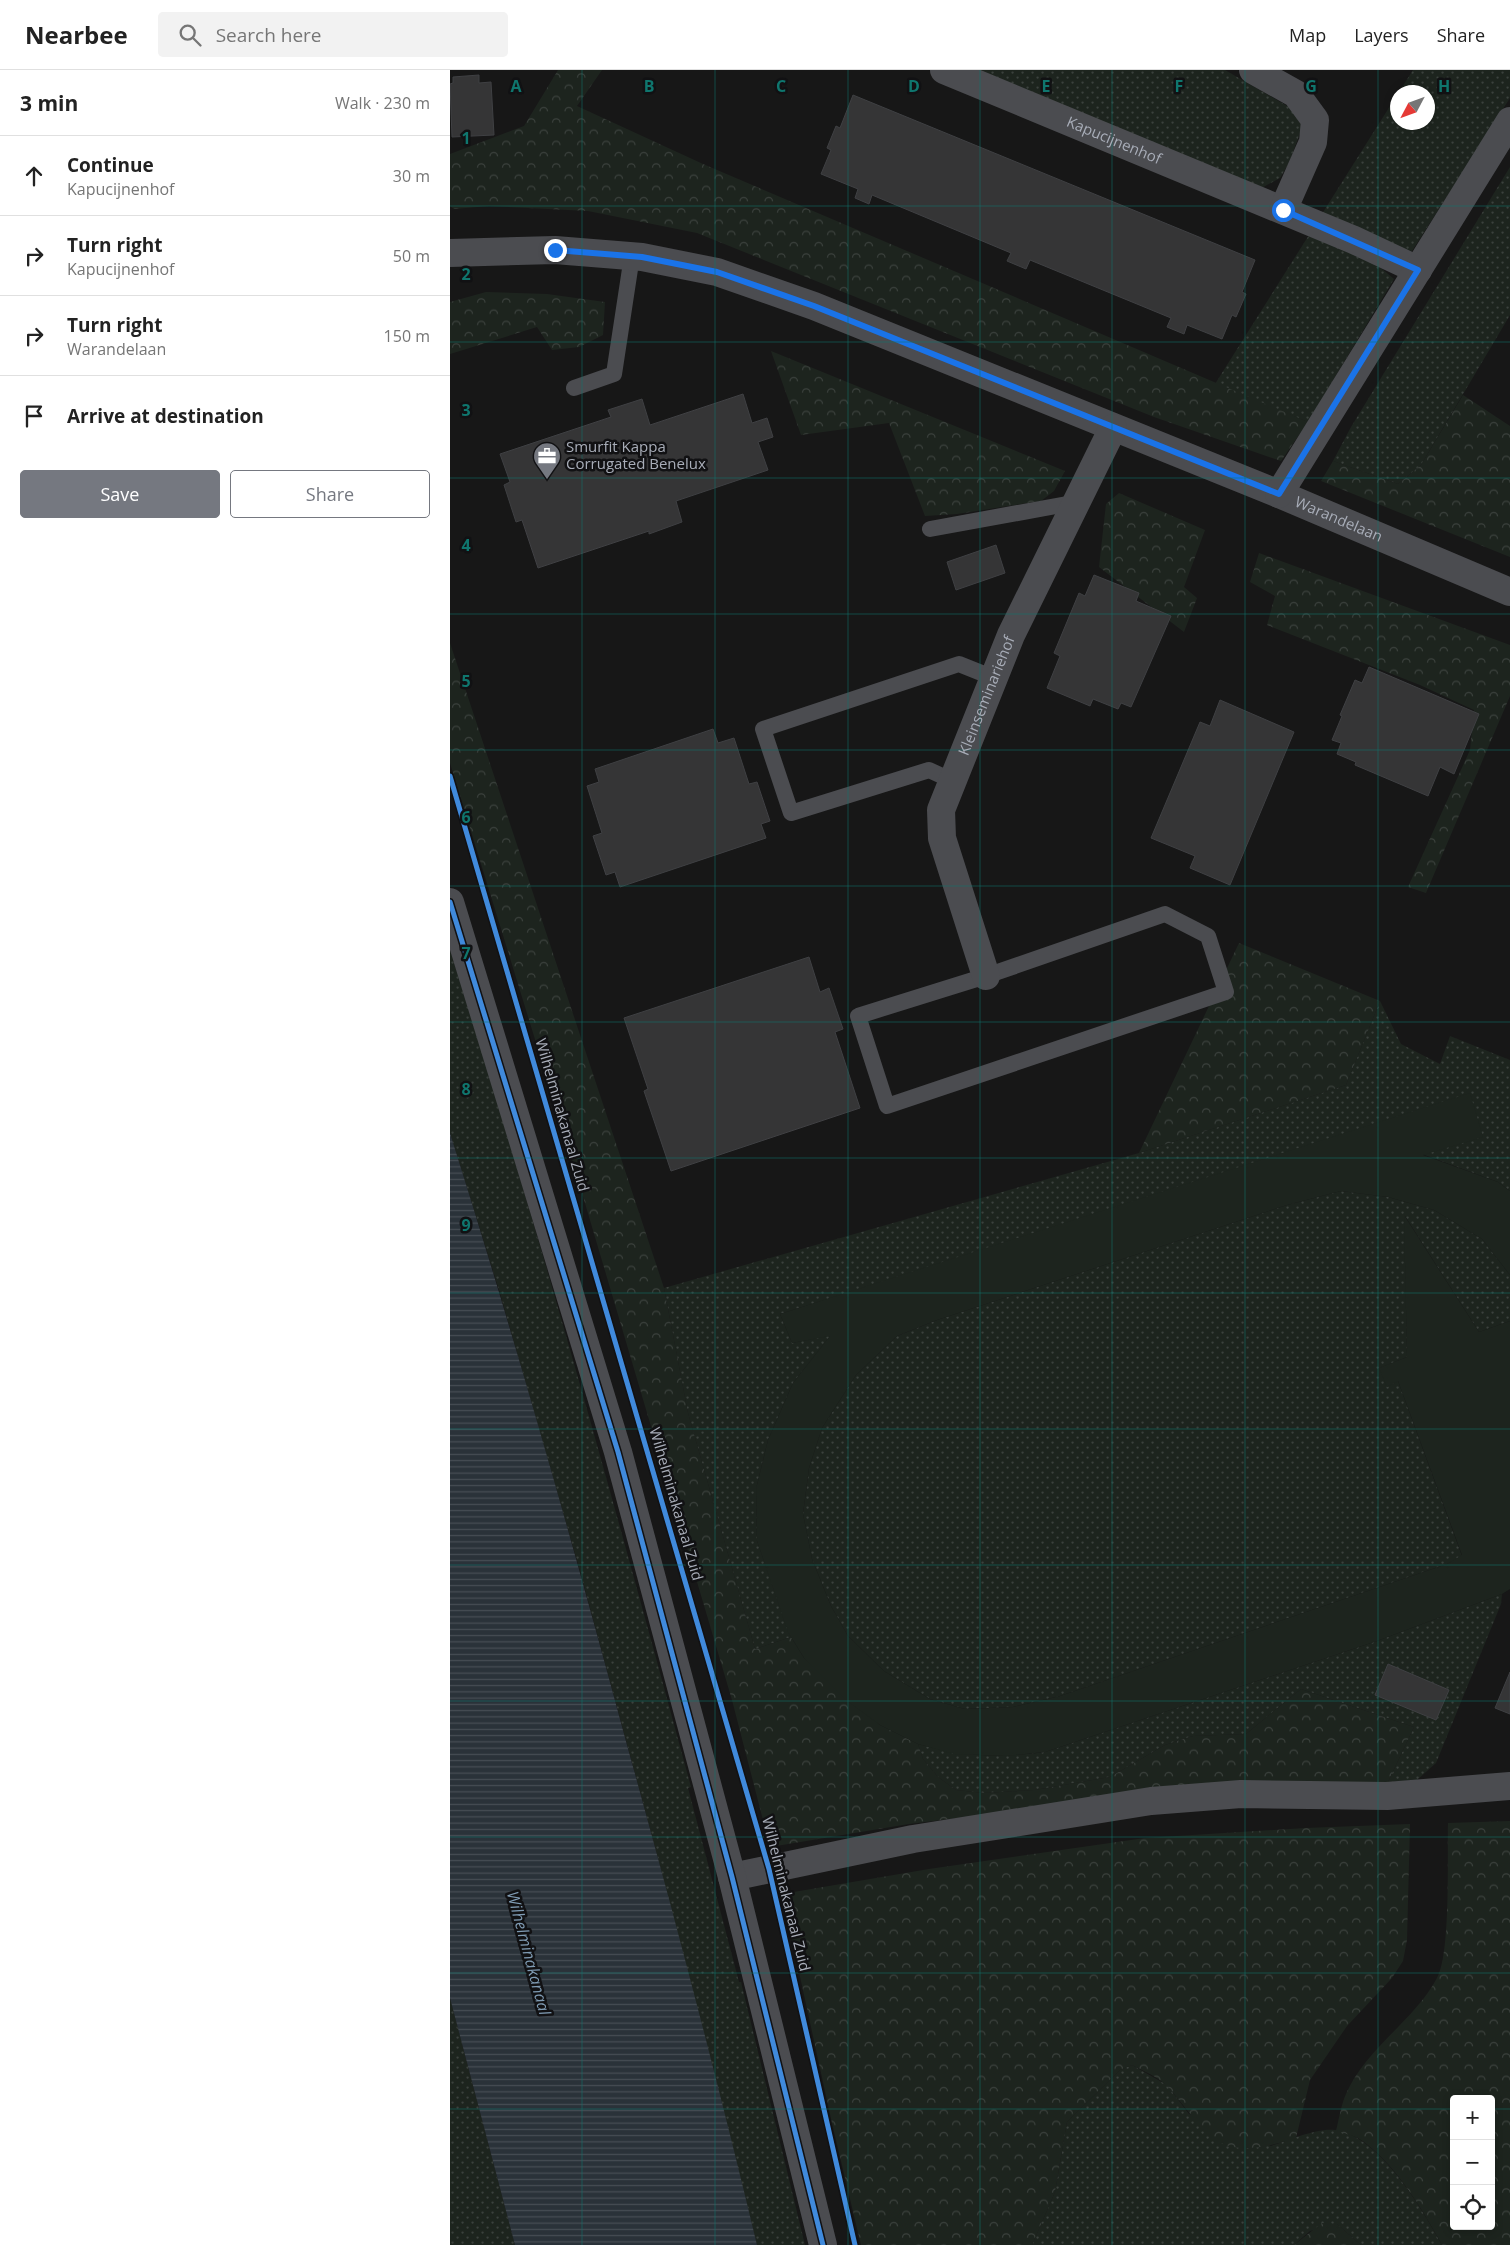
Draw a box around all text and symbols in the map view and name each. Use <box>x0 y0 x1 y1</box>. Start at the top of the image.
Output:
search box <box>158 12 508 57</box>
text: Nearbee <box>25 18 128 51</box>
icon: search <box>176 21 204 49</box>
text: Search here <box>216 22 322 48</box>
text: Map <box>1289 23 1326 47</box>
text: Layers <box>1354 23 1409 47</box>
text: Share <box>1437 23 1485 47</box>
text: A <box>510 75 522 97</box>
text: B <box>644 75 654 97</box>
text: C <box>776 75 786 97</box>
text: D <box>908 75 920 97</box>
text: E <box>1042 75 1051 97</box>
text: F <box>1175 75 1183 97</box>
text: G <box>1305 75 1317 97</box>
text: H <box>1438 75 1450 97</box>
north arrow <box>1390 85 1435 130</box>
text: 3 min <box>20 89 78 117</box>
text: Walk · 230 m <box>335 92 430 114</box>
street label: Kapucijnenhof <box>1064 111 1166 168</box>
text: 1 <box>461 127 471 149</box>
text: Continue <box>67 152 154 178</box>
icon: ahead <box>20 162 48 190</box>
text: 30 m <box>393 165 430 187</box>
text: Kapucijnenhof <box>67 178 174 200</box>
route start <box>1272 199 1295 222</box>
text: Turn right <box>67 232 162 258</box>
route end <box>544 239 567 262</box>
icon: right <box>20 242 48 270</box>
text: 50 m <box>393 245 430 267</box>
text: Kapucijnenhof <box>67 258 174 280</box>
text: 2 <box>461 263 471 285</box>
text: Turn right <box>67 312 162 338</box>
icon: right <box>20 322 48 350</box>
text: 150 m <box>384 325 430 347</box>
text: Warandelaan <box>67 338 166 360</box>
text: 3 <box>461 399 471 421</box>
icon: arrive <box>20 402 48 430</box>
text: Arrive at destination <box>67 403 264 429</box>
place label: Smurfit Kappa Corrugated Benelux <box>566 436 706 473</box>
office icon: Smurfit Kappa Corrugated Benelux <box>532 441 562 480</box>
button: Save <box>20 470 220 518</box>
button: Share <box>230 470 430 518</box>
street label: Warandelaan <box>1292 491 1386 546</box>
text: 4 <box>461 534 471 556</box>
street label: Kleinseminariehof <box>953 632 1019 758</box>
text: 5 <box>461 670 471 692</box>
text: 6 <box>461 806 471 828</box>
text: 7 <box>461 942 471 964</box>
street label: Wilhelminakanaal Zuid <box>531 1036 594 1194</box>
text: 8 <box>461 1078 471 1100</box>
text: 9 <box>461 1214 471 1236</box>
street label: Wilhelminakanaal Zuid <box>645 1425 708 1583</box>
street label: Wilhelminakanaal Zuid <box>758 1814 816 1973</box>
water label: Wilhelminakanaal <box>502 1889 556 2018</box>
map controls <box>1450 2095 1495 2230</box>
button: + <box>1450 2095 1495 2140</box>
button: − <box>1450 2140 1495 2185</box>
button: locate <box>1450 2185 1495 2230</box>

